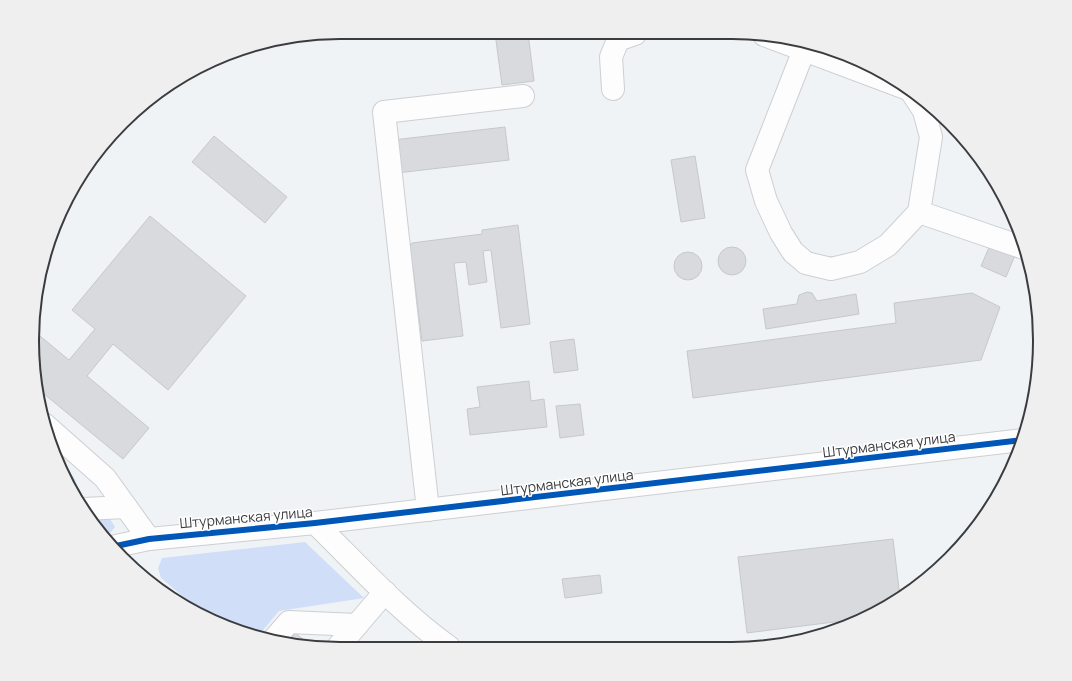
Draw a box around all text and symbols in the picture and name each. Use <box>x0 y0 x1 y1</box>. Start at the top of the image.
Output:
street label: Штурманская улица <box>822 426 956 462</box>
street label: Штурманская улица <box>500 464 634 500</box>
street label: Штурманская улица <box>179 502 313 532</box>

